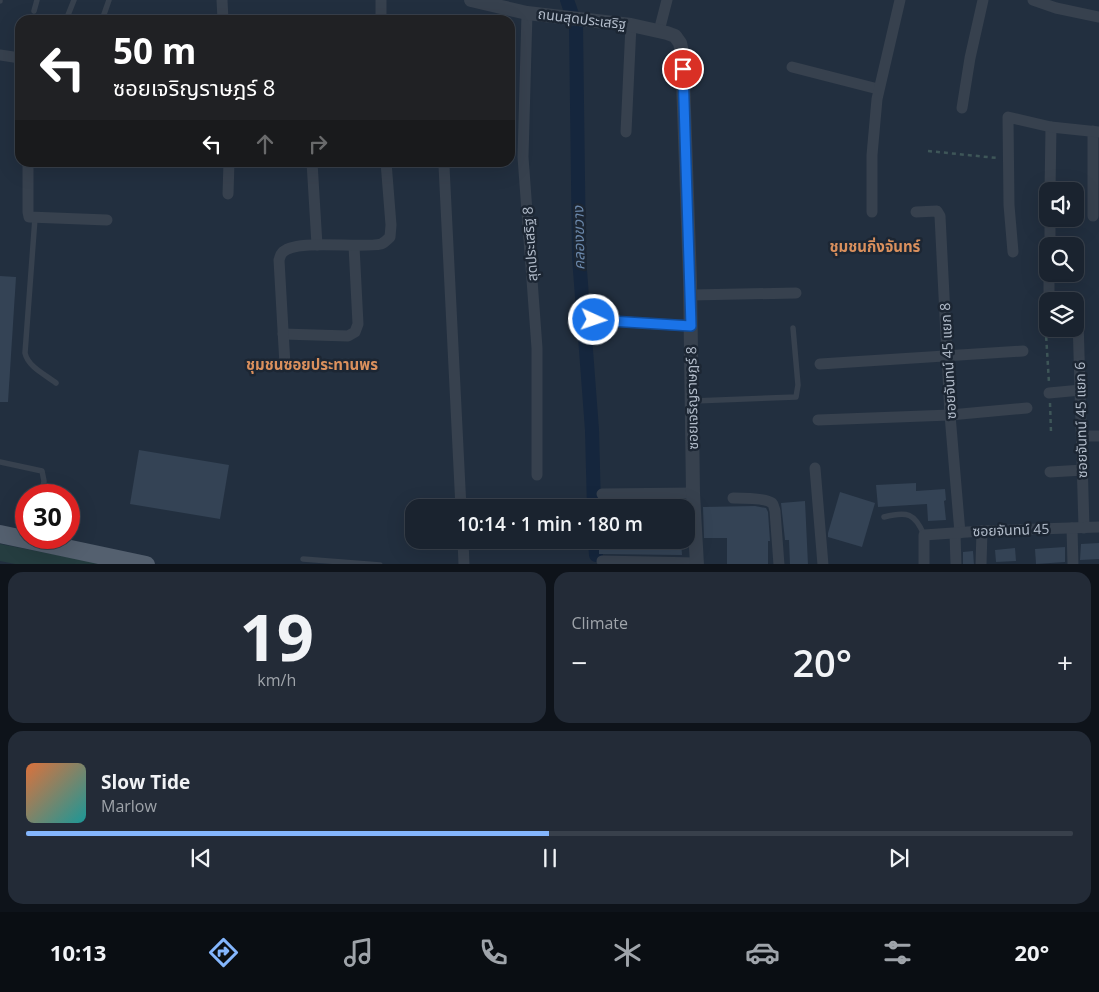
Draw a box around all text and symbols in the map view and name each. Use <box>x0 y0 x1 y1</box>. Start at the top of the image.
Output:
street label: ถนนสุดประเสริฐ <box>537 4 628 33</box>
text: 50 m <box>113 27 196 74</box>
icon: left <box>30 35 95 100</box>
pin <box>662 48 704 90</box>
icon: arrive <box>669 55 697 83</box>
text: ซอยเจริญราษฎร์ 8 <box>113 72 275 102</box>
icon: left <box>198 130 226 158</box>
icon: ahead <box>251 130 279 158</box>
icon: right <box>304 130 332 158</box>
map controls <box>1039 182 1084 337</box>
button: sound <box>1039 182 1084 227</box>
water label: คลองขวาง <box>567 205 589 270</box>
street label: สุดประเสริฐ 8 <box>517 206 542 282</box>
district label: ชุมชนกิ่งจันทร์ <box>830 236 921 256</box>
button: search <box>1039 237 1084 282</box>
button: layers <box>1039 292 1084 337</box>
position arrow <box>567 293 619 345</box>
street label: ซอยจันทน์ 45 แยก 8 <box>935 302 960 420</box>
street label: ซอยเจริญราษฎร์ 8 <box>681 346 702 450</box>
district label: ชุมชนซอยประทานพร <box>246 354 378 374</box>
street label: ซอยจันทน์ 45 แยก 6 <box>1070 362 1091 478</box>
speed limit sign: 30 <box>15 484 80 549</box>
text: 10:14 · 1 min · 180 m <box>457 511 643 537</box>
street label: ซอยจันทน์ 45 <box>972 519 1050 540</box>
text: 19 <box>240 592 314 680</box>
text: Climate <box>572 612 628 634</box>
text: 20° <box>792 636 852 688</box>
text: − <box>572 643 588 681</box>
text: + <box>1057 643 1073 681</box>
text: km/h <box>257 669 296 691</box>
text: Slow Tide <box>101 769 190 795</box>
text: Marlow <box>101 795 157 817</box>
icon: previous <box>187 844 215 872</box>
icon: pause <box>536 844 564 872</box>
icon: next <box>885 844 913 872</box>
icon: directions <box>206 935 241 970</box>
icon: music <box>341 935 376 970</box>
icon: phone <box>476 935 511 970</box>
icon: climate <box>610 935 645 970</box>
icon: car <box>745 935 780 970</box>
icon: filters <box>880 935 915 970</box>
text: 10:13 <box>50 937 106 967</box>
text: 20° <box>1014 937 1049 967</box>

